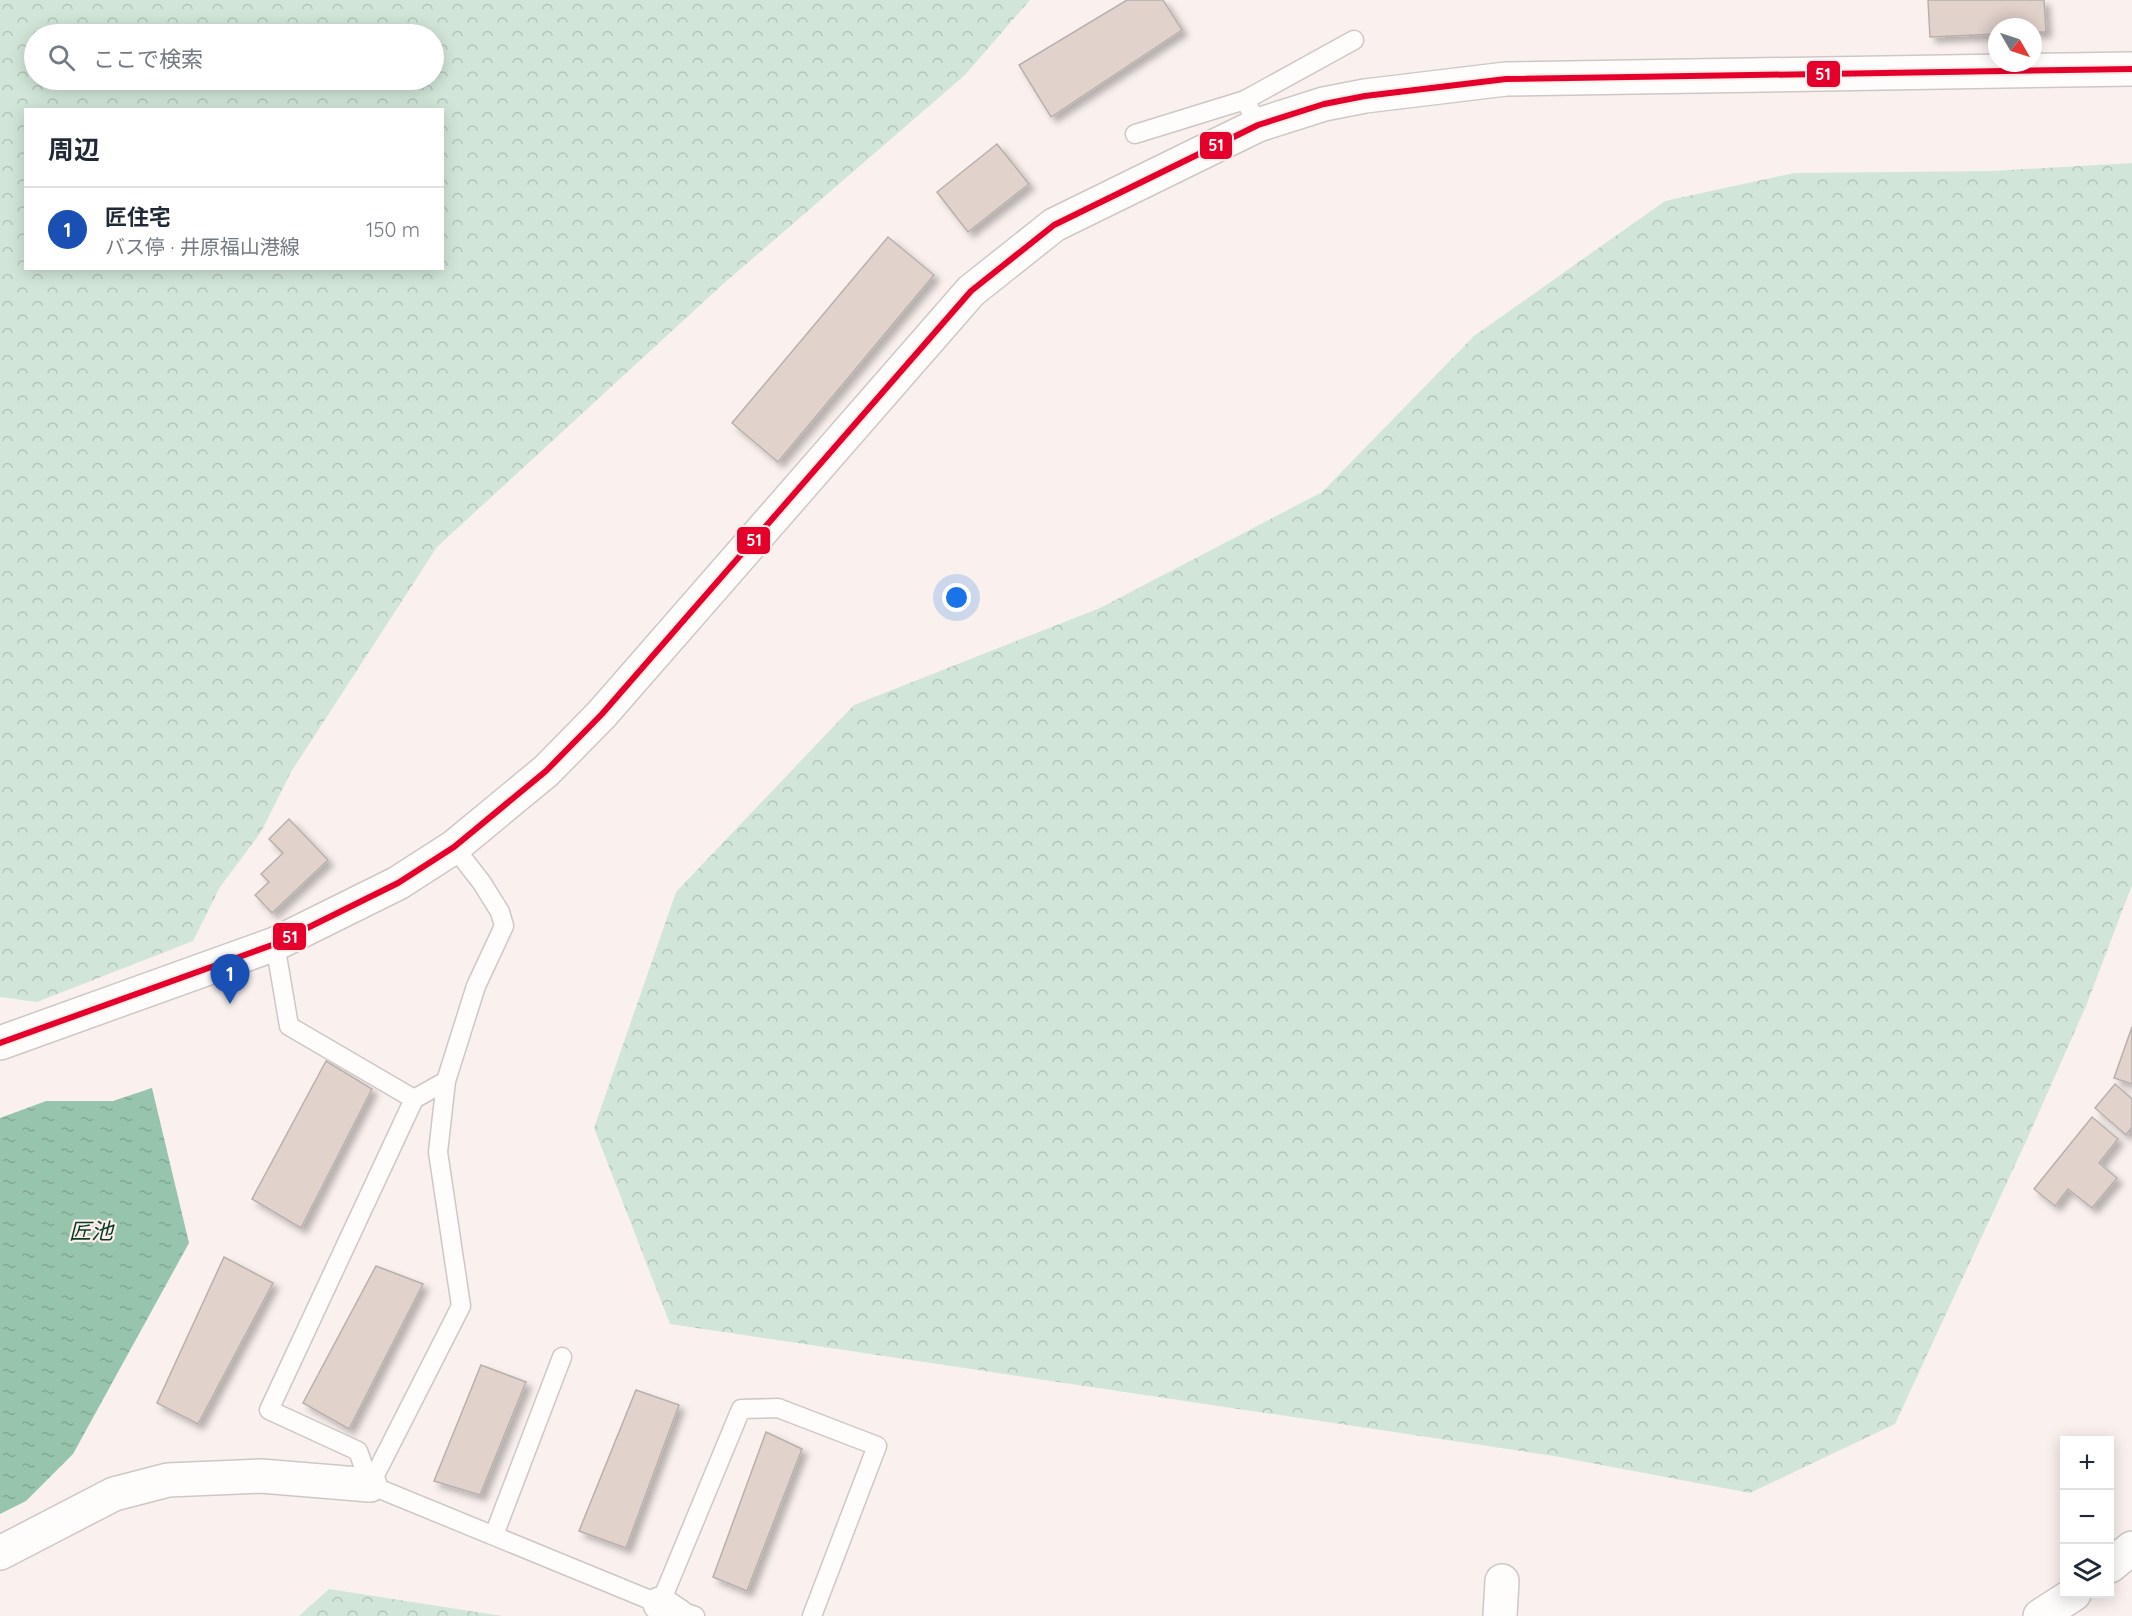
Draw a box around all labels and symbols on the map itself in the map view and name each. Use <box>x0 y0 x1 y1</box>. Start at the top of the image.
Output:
north arrow <box>1988 18 2042 72</box>
line badge: 51 <box>1806 60 1841 88</box>
text: 51 <box>1815 64 1831 84</box>
line badge: 51 <box>1199 131 1233 160</box>
text: 51 <box>1208 135 1224 155</box>
line badge: 51 <box>736 526 771 555</box>
text: 51 <box>746 530 762 550</box>
your location <box>942 583 971 612</box>
line badge: 51 <box>272 922 307 951</box>
text: 51 <box>282 927 298 947</box>
pin: 1 <box>210 954 250 1004</box>
water label: 匠池 <box>69 1217 115 1245</box>

